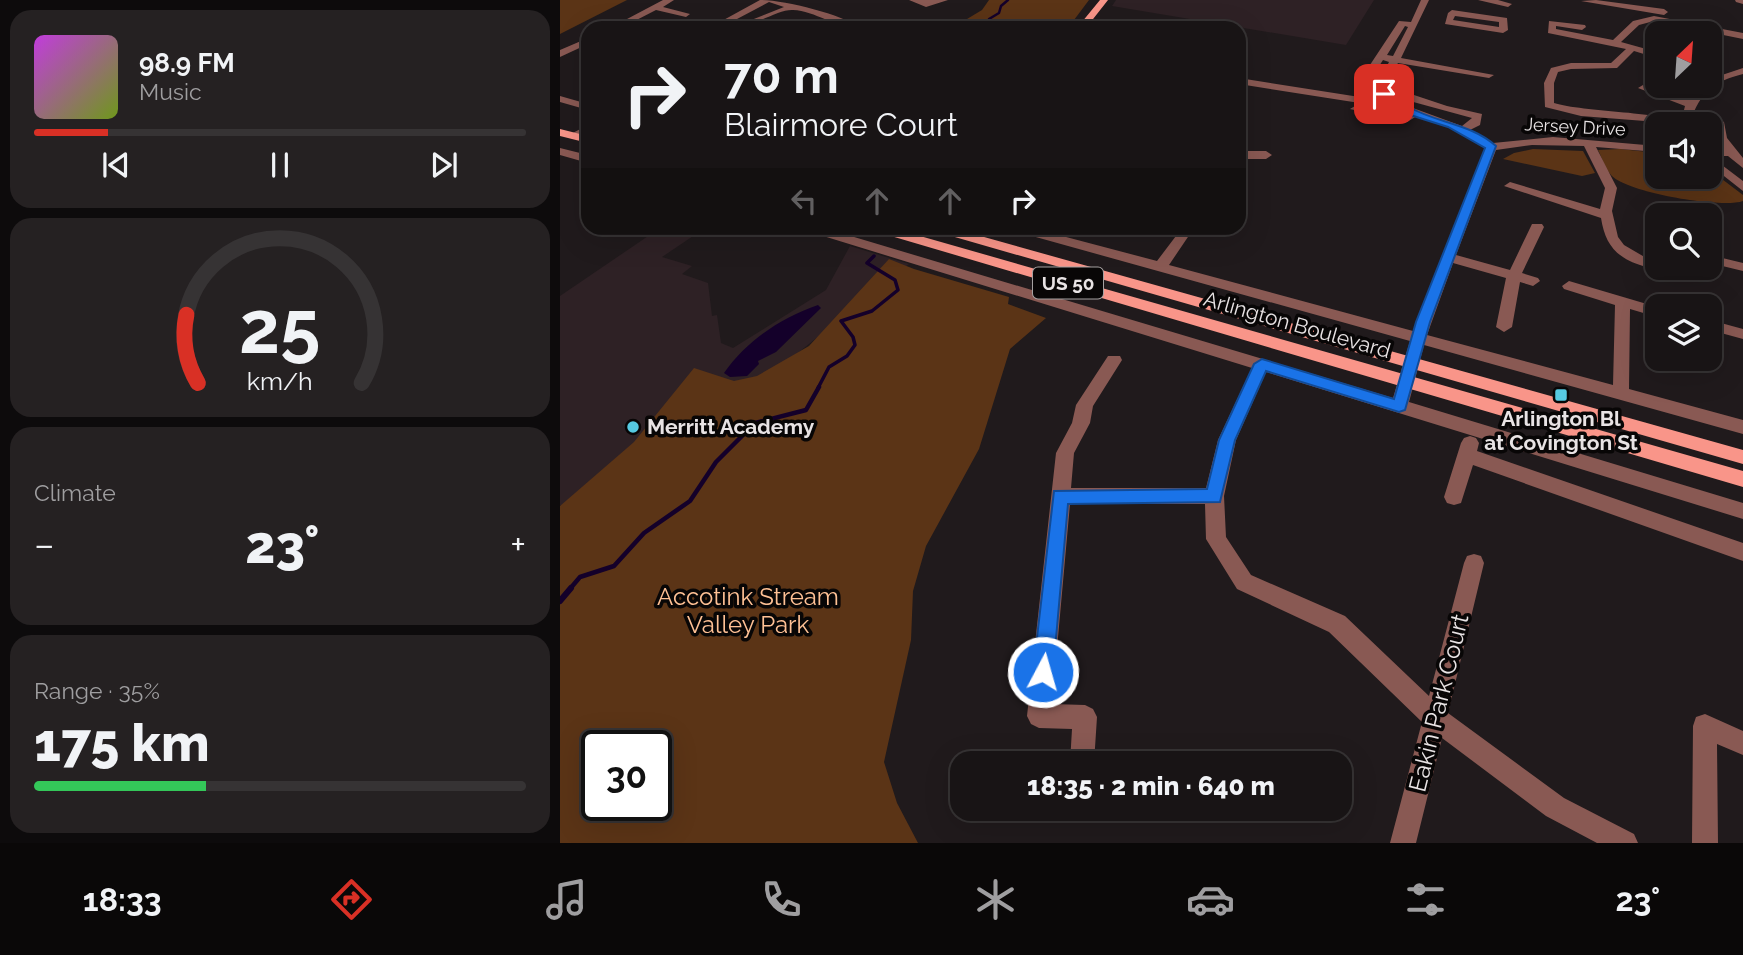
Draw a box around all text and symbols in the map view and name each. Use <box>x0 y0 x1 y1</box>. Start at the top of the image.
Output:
north arrow <box>1645 21 1722 98</box>
map controls <box>1645 21 1722 371</box>
text: 70 m <box>724 47 839 104</box>
text: 98.9 FM <box>139 48 235 78</box>
icon: right <box>609 49 700 140</box>
pin <box>1354 64 1414 124</box>
icon: arrive <box>1365 75 1403 113</box>
text: Music <box>139 78 202 105</box>
text: Blairmore Court <box>724 106 958 143</box>
button: sound <box>1645 112 1722 189</box>
street label: Jersey Drive <box>1524 113 1627 140</box>
icon: previous <box>97 146 135 184</box>
icon: pause <box>261 146 299 184</box>
icon: next <box>425 146 463 184</box>
icon: left <box>785 182 823 220</box>
icon: ahead <box>858 182 896 220</box>
icon: ahead <box>931 182 969 220</box>
icon: right <box>1004 182 1042 220</box>
button: search <box>1645 203 1722 280</box>
road number: US 50 <box>1033 268 1103 298</box>
text: 25 <box>239 286 321 371</box>
street label: Arlington Boulevard <box>1201 286 1393 363</box>
button: layers <box>1645 294 1722 371</box>
text: km/h <box>247 366 313 396</box>
marker: Arlington Bl at Covington St <box>1553 387 1569 403</box>
place label: Arlington Bl at Covington St <box>1484 406 1638 455</box>
place label: Merritt Academy <box>647 414 815 439</box>
marker: Merritt Academy <box>625 419 641 435</box>
text: Climate <box>34 479 116 506</box>
text: 23° <box>245 514 319 575</box>
text: − <box>34 522 54 567</box>
text: + <box>510 522 526 567</box>
park label: Accotink Stream Valley Park <box>657 582 839 639</box>
street label: Eakin Park Court <box>1402 611 1475 795</box>
position arrow <box>1006 635 1080 709</box>
text: Range · 35% <box>34 677 160 704</box>
text: 175 km <box>34 712 210 773</box>
speed limit sign: 30 <box>581 730 672 821</box>
text: 18:35 · 2 min · 640 m <box>1027 771 1275 801</box>
icon: directions <box>327 875 376 924</box>
icon: music <box>542 875 591 924</box>
icon: phone <box>757 875 806 924</box>
icon: climate <box>971 875 1020 924</box>
icon: car <box>1186 875 1235 924</box>
icon: filters <box>1401 875 1450 924</box>
text: 18:33 <box>83 881 162 918</box>
text: 23° <box>1616 881 1660 918</box>

